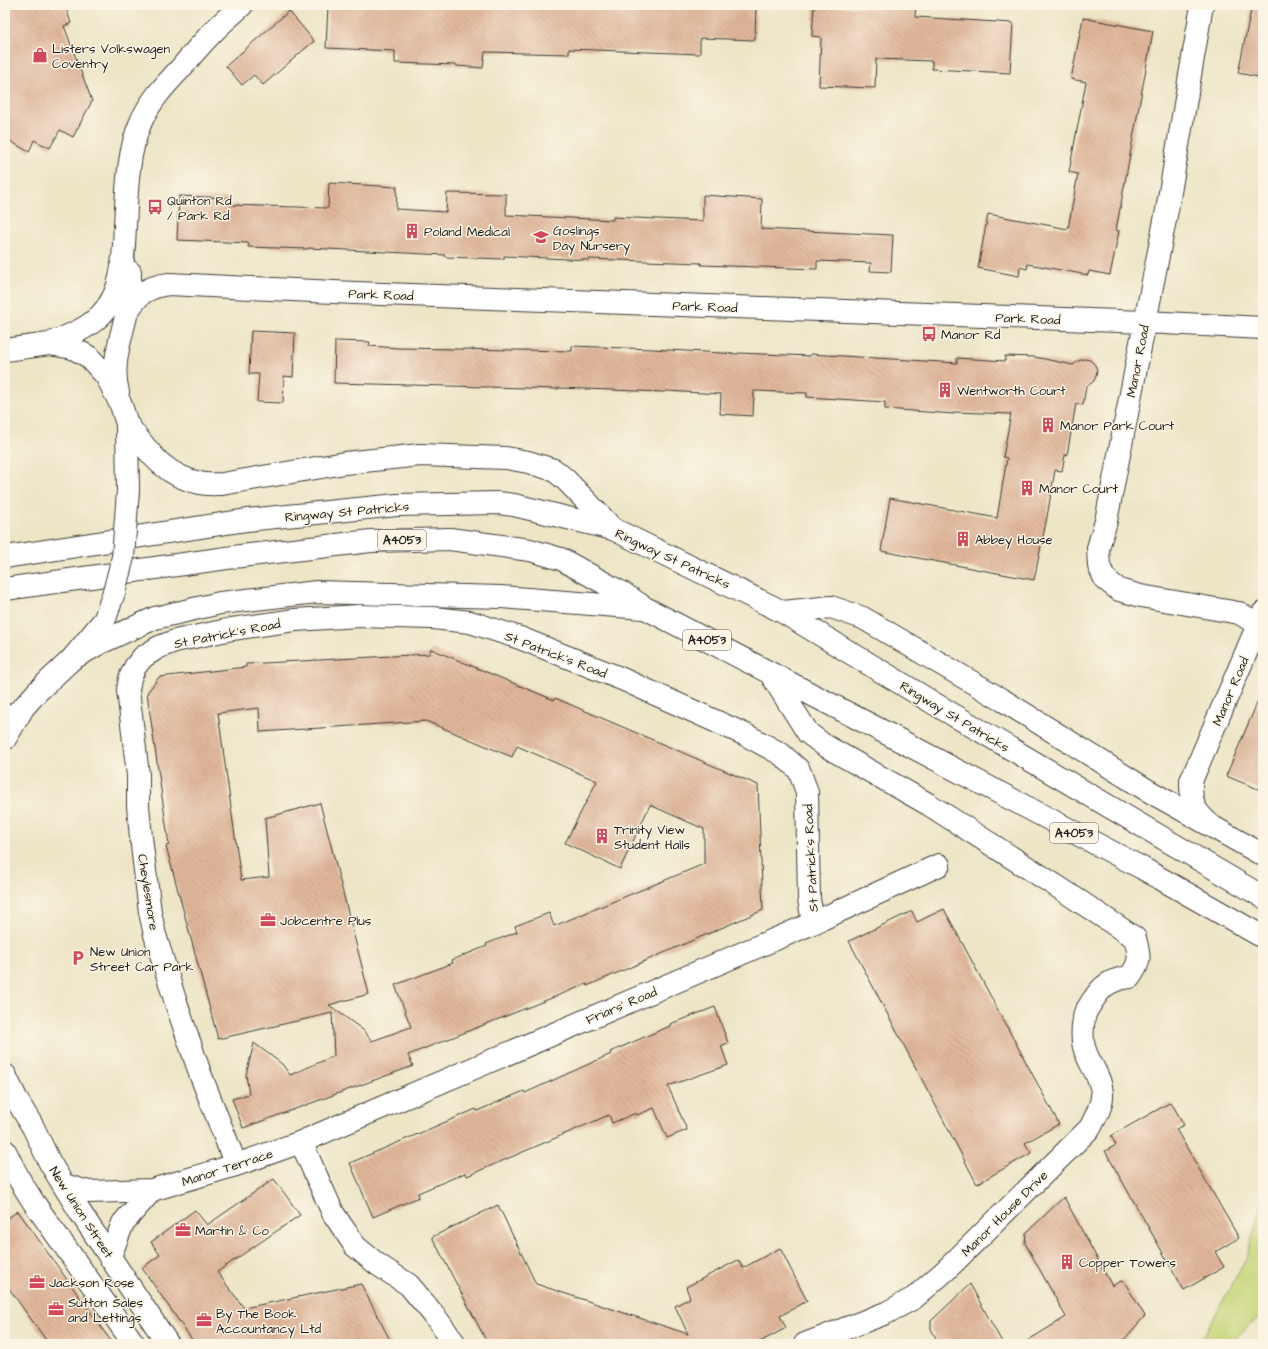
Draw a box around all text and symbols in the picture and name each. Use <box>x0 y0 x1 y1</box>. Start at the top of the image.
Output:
place label: Listers Volkswagen Coventry <box>52 40 171 74</box>
shop icon: Listers Volkswagen Coventry <box>31 46 49 64</box>
place label: Quinton Rd / Park Rd <box>167 192 232 225</box>
bus stop icon: Quinton Rd / Park Rd <box>146 198 164 216</box>
building icon: Poland Medical <box>403 222 421 240</box>
place label: Goslings Day Nursery <box>553 222 630 256</box>
place label: Poland Medical <box>424 223 510 241</box>
school or university icon: Goslings Day Nursery <box>532 228 550 246</box>
street label: Park Road <box>348 285 414 305</box>
street label: Park Road <box>672 297 738 317</box>
street label: Park Road <box>995 309 1061 329</box>
street label: Manor Road <box>1122 323 1154 399</box>
bus stop icon: Manor Rd <box>920 325 938 343</box>
place label: Manor Rd <box>941 326 1001 344</box>
building icon: Wentworth Court <box>936 381 954 399</box>
place label: Wentworth Court <box>957 382 1066 400</box>
building icon: Manor Park Court <box>1039 416 1057 434</box>
place label: Manor Park Court <box>1060 417 1175 435</box>
building icon: Manor Court <box>1018 479 1036 497</box>
place label: Manor Court <box>1039 480 1119 498</box>
street label: Ringway St Patricks <box>284 498 411 527</box>
street label: Ringway St Patricks <box>612 524 733 595</box>
road number: A4053 <box>378 530 426 550</box>
building icon: Abbey House <box>954 530 972 548</box>
place label: Abbey House <box>975 531 1053 550</box>
street label: St Patrick's Road <box>172 615 282 653</box>
street label: St Patrick's Road <box>502 627 610 683</box>
road number: A4053 <box>683 630 731 650</box>
street label: Manor Road <box>1208 654 1254 729</box>
street label: Ringway St Patricks <box>896 677 1013 758</box>
street label: St Patrick's Road <box>799 803 823 912</box>
place label: Trinity View Student Halls <box>614 821 690 854</box>
road number: A4053 <box>1050 823 1098 843</box>
building icon: Trinity View Student Halls <box>593 827 611 845</box>
street label: Cheylesmore <box>132 853 163 932</box>
office icon: Jobcentre Plus <box>259 911 277 929</box>
place label: Jobcentre Plus <box>280 912 372 930</box>
place label: New Union Street Car Park <box>90 943 194 976</box>
parking icon: New Union Street Car Park <box>69 949 87 967</box>
street label: Friars' Road <box>583 983 660 1029</box>
street label: Manor Terrace <box>179 1145 275 1191</box>
street label: New Union Street <box>45 1163 118 1262</box>
street label: Manor House Drive <box>958 1167 1052 1261</box>
office icon: Martin & Co <box>174 1221 192 1239</box>
place label: Martin & Co <box>195 1222 270 1240</box>
building icon: Copper Towers <box>1058 1253 1076 1271</box>
place label: Copper Towers <box>1079 1254 1177 1272</box>
office icon: Jackson Rose <box>28 1273 46 1291</box>
place label: Jackson Rose <box>49 1274 134 1292</box>
place label: Sutton Sales and Lettings <box>68 1294 144 1328</box>
office icon: Sutton Sales and Lettings <box>47 1300 65 1318</box>
place label: By The Book Accountancy Ltd <box>216 1305 321 1339</box>
office icon: By The Book Accountancy Ltd <box>195 1311 213 1329</box>

